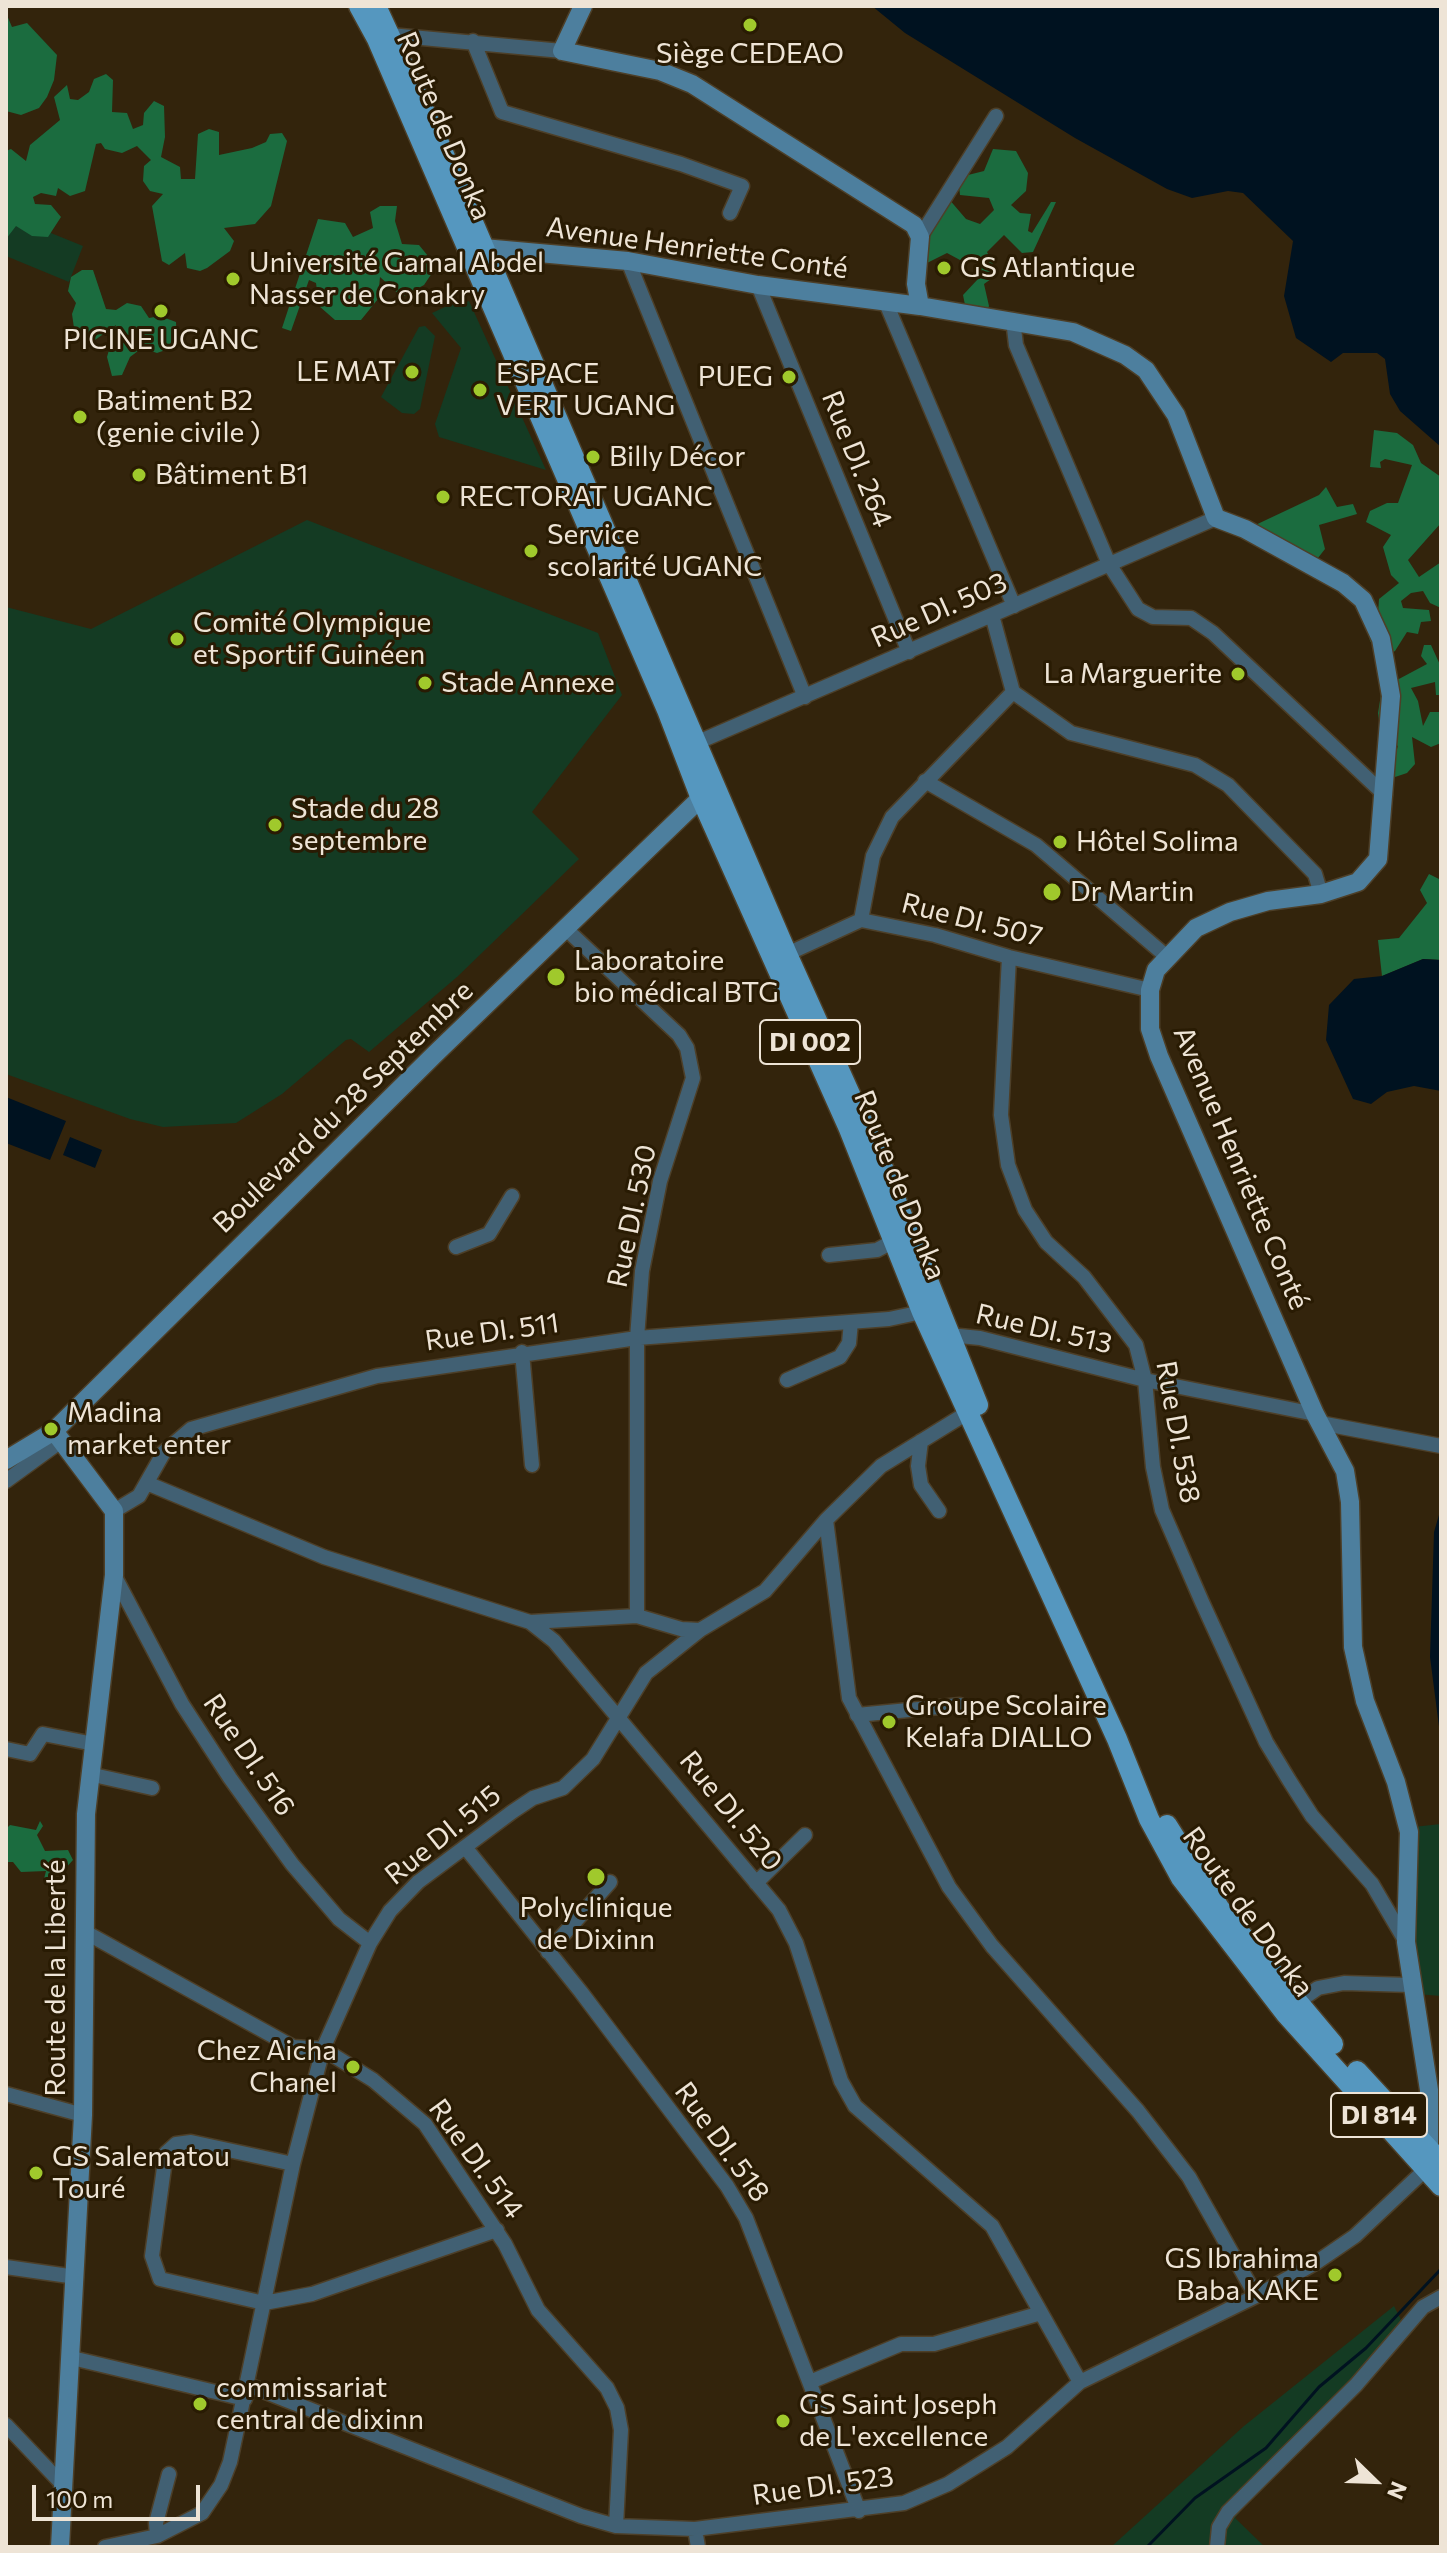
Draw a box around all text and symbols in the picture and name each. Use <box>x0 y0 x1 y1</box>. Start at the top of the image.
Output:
marker: Siège CEDEAO <box>741 16 759 34</box>
street label: Route de Donka <box>389 27 499 225</box>
place label: Siège CEDEAO <box>656 37 844 71</box>
street label: Avenue Henriette Conté <box>544 210 850 286</box>
place label: Université Gamal Abdel Nasser de Conakry <box>249 246 544 312</box>
place label: GS Atlantique <box>960 251 1135 285</box>
marker: GS Atlantique <box>935 259 953 277</box>
marker: Université Gamal Abdel Nasser de Conakry <box>224 270 242 288</box>
marker: PICINE UGANC <box>152 302 170 320</box>
place label: PICINE UGANC <box>63 323 259 357</box>
place label: LE MAT <box>296 355 396 389</box>
place label: ESPACE VERT UGANG <box>496 357 675 423</box>
place label: PUEG <box>698 360 773 394</box>
marker: LE MAT <box>403 363 421 381</box>
marker: PUEG <box>780 368 798 386</box>
marker: ESPACE VERT UGANG <box>471 381 489 399</box>
place label: Batiment B2 (genie civile ) <box>96 384 260 450</box>
street label: Rue DI. 264 <box>814 386 900 532</box>
marker: Batiment B2 (genie civile ) <box>71 408 89 426</box>
place label: Billy Décor <box>609 440 745 474</box>
marker: Billy Décor <box>584 448 602 466</box>
place label: Bâtiment B1 <box>155 458 308 492</box>
marker: Bâtiment B1 <box>130 466 148 484</box>
place label: RECTORAT UGANC <box>459 480 713 514</box>
marker: RECTORAT UGANC <box>434 488 452 506</box>
place label: Service scolarité UGANC <box>547 518 762 584</box>
marker: Service scolarité UGANC <box>522 542 540 560</box>
street label: Rue DI. 503 <box>866 565 1012 655</box>
place label: Comité Olympique et Sportif Guinéen <box>193 606 431 672</box>
marker: Comité Olympique et Sportif Guinéen <box>168 630 186 648</box>
place label: La Marguerite <box>1044 657 1222 691</box>
marker: La Marguerite <box>1229 665 1247 683</box>
place label: Stade Annexe <box>441 666 615 700</box>
marker: Stade Annexe <box>416 674 434 692</box>
place label: Stade du 28 septembre <box>291 792 439 858</box>
marker: Stade du 28 septembre <box>266 816 284 834</box>
place label: Hôtel Solima <box>1076 825 1239 859</box>
marker: Hôtel Solima <box>1051 833 1069 851</box>
place label: Dr Martin <box>1070 875 1194 909</box>
marker: Dr Martin <box>1041 881 1063 903</box>
street label: Rue DI. 507 <box>898 886 1046 954</box>
place label: Laboratoire bio médical BTG <box>574 944 779 1010</box>
marker: Laboratoire bio médical BTG <box>545 966 567 988</box>
street label: Boulevard du 28 Septembre <box>206 974 480 1240</box>
road number: DI 002 <box>760 1020 860 1064</box>
street label: Avenue Henriette Conté <box>1166 1021 1316 1315</box>
street label: Route de Donka <box>847 1085 953 1285</box>
street label: Rue DI. 530 <box>600 1142 664 1290</box>
street label: Rue DI. 513 <box>973 1297 1115 1361</box>
street label: Rue DI. 511 <box>423 1306 561 1358</box>
street label: Rue DI. 538 <box>1149 1358 1207 1506</box>
place label: Madina market enter <box>67 1396 231 1462</box>
marker: Madina market enter <box>42 1420 60 1438</box>
street label: Rue DI. 516 <box>196 1688 302 1822</box>
place label: Groupe Scolaire Kelafa DIALLO <box>905 1689 1107 1755</box>
marker: Groupe Scolaire Kelafa DIALLO <box>880 1713 898 1731</box>
street label: Rue DI. 520 <box>672 1744 790 1878</box>
street label: Rue DI. 515 <box>378 1778 508 1892</box>
street label: Route de Donka <box>1175 1821 1321 2003</box>
street label: Route de la Liberté <box>39 1860 73 2096</box>
marker: Polyclinique de Dixinn <box>585 1866 607 1888</box>
place label: Polyclinique de Dixinn <box>519 1891 673 1957</box>
place label: Chez Aicha Chanel <box>197 2034 337 2100</box>
marker: Chez Aicha Chanel <box>344 2058 362 2076</box>
street label: Rue DI. 518 <box>667 2076 777 2208</box>
street label: Rue DI. 514 <box>421 2093 531 2225</box>
road number: DI 814 <box>1331 2093 1427 2137</box>
place label: GS Salematou Touré <box>52 2140 230 2206</box>
marker: GS Salematou Touré <box>27 2164 45 2182</box>
place label: GS Ibrahima Baba KAKE <box>1164 2242 1319 2308</box>
marker: GS Ibrahima Baba KAKE <box>1326 2266 1344 2284</box>
place label: commissariat central de dixinn <box>216 2371 424 2437</box>
place label: GS Saint Joseph de L'excellence <box>799 2388 997 2454</box>
marker: commissariat central de dixinn <box>191 2395 209 2413</box>
marker: GS Saint Joseph de L'excellence <box>774 2412 792 2430</box>
north arrow <box>1335 2441 1415 2521</box>
street label: Rue DI. 523 <box>750 2459 896 2513</box>
scale bar <box>36 2469 204 2519</box>
text: N <box>1382 2478 1413 2503</box>
text: 100 m <box>46 2484 113 2513</box>

